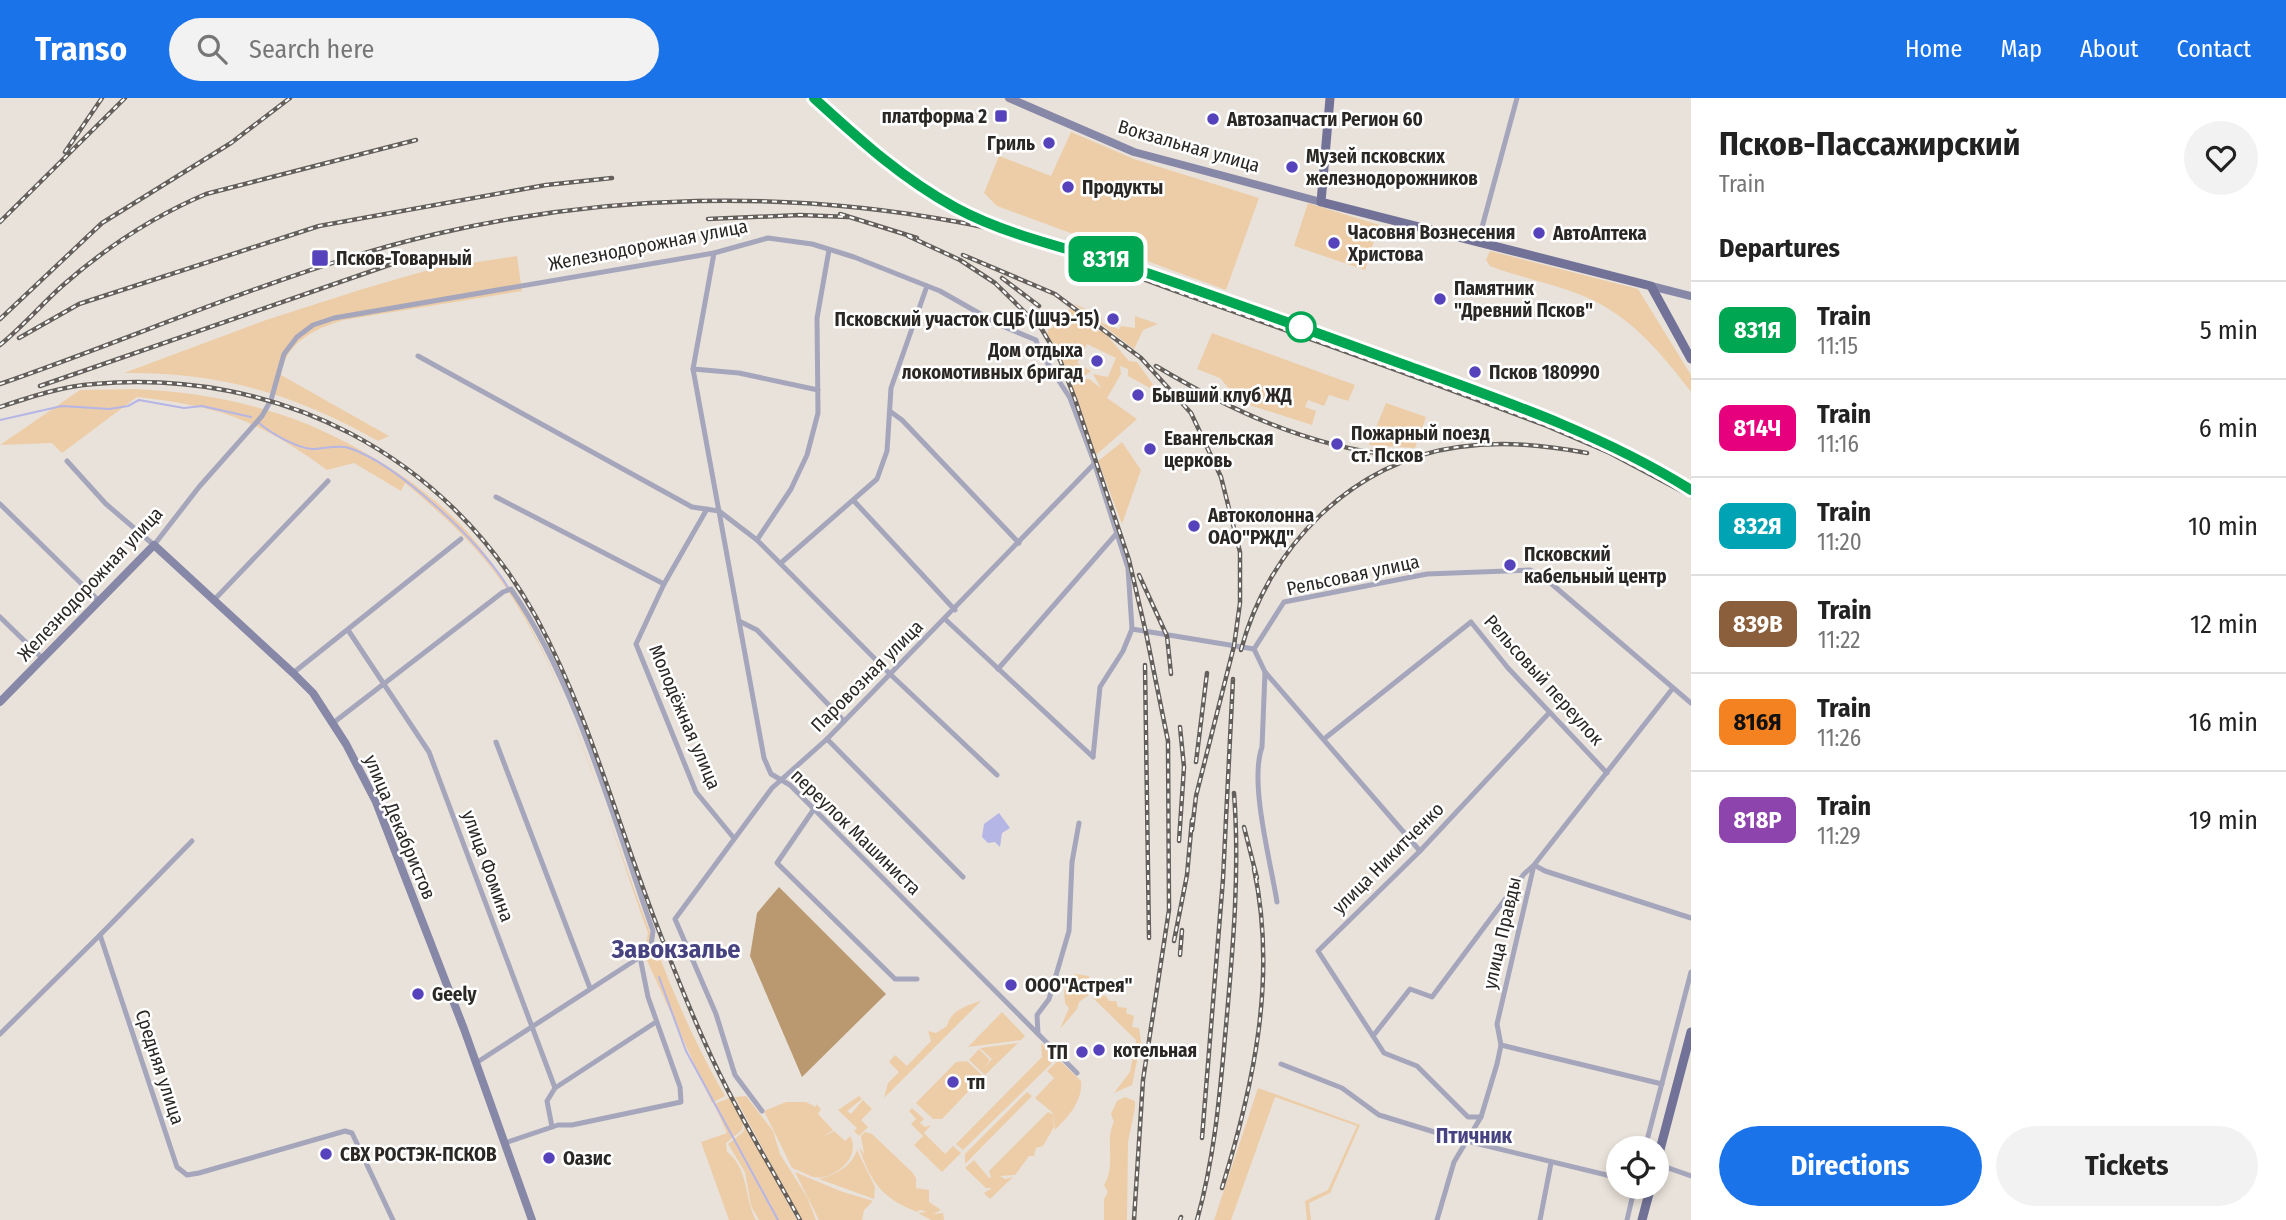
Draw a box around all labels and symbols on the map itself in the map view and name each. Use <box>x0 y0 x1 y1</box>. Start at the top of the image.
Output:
place label: платформа 2 <box>882 105 987 128</box>
marker: платформа 2 <box>993 108 1009 124</box>
place label: Автозапчасти Регион 60 <box>1226 108 1423 131</box>
marker: Автозапчасти Регион 60 <box>1205 111 1221 127</box>
street label: Вокзальная улица <box>1115 115 1263 177</box>
place label: Гриль <box>987 132 1035 155</box>
marker: Гриль <box>1041 135 1057 151</box>
place label: Музей псковских железнодорожников <box>1305 145 1478 190</box>
marker: Музей псковских железнодорожников <box>1284 159 1300 175</box>
place label: Продукты <box>1082 176 1163 199</box>
marker: Продукты <box>1060 179 1076 195</box>
street label: Железнодорожная улица <box>546 214 750 276</box>
place label: Часовня Вознесения Христова <box>1347 221 1515 266</box>
place label: АвтоАптека <box>1552 222 1647 245</box>
marker: АвтоАптека <box>1531 225 1547 241</box>
marker: Часовня Вознесения Христова <box>1326 235 1342 251</box>
line badge: 831Я <box>1057 236 1155 282</box>
place label: Псков-Товарный <box>336 247 472 270</box>
marker: Псков-Товарный <box>310 248 330 268</box>
place label: Памятник "Древний Псков" <box>1454 277 1593 322</box>
marker: Памятник "Древний Псков" <box>1432 291 1448 307</box>
place label: Псковский участок СЦБ (ШЧЭ-15) <box>835 308 1099 331</box>
marker: Псковский участок СЦБ (ШЧЭ-15) <box>1105 311 1121 327</box>
unlabelled marker <box>1286 312 1316 342</box>
place label: Дом отдыха локомотивных бригад <box>902 339 1083 384</box>
marker: Дом отдыха локомотивных бригад <box>1089 353 1105 369</box>
place label: Псков 180990 <box>1489 361 1600 384</box>
marker: Псков 180990 <box>1467 364 1483 380</box>
place label: Бывший клуб ЖД <box>1152 384 1292 407</box>
marker: Бывший клуб ЖД <box>1130 387 1146 403</box>
place label: Пожарный поезд ст. Псков <box>1351 422 1490 467</box>
place label: Евангельская церковь <box>1164 427 1274 472</box>
marker: Пожарный поезд ст. Псков <box>1329 436 1345 452</box>
marker: Евангельская церковь <box>1142 441 1158 457</box>
street label: Железнодорожная улица <box>12 502 168 666</box>
place label: Автоколонна ОАО"РЖД" <box>1207 504 1314 549</box>
marker: Автоколонна ОАО"РЖД" <box>1186 518 1202 534</box>
place label: Псковский кабельный центр <box>1524 543 1667 588</box>
street label: Рельсовая улица <box>1285 550 1421 600</box>
marker: Псковский кабельный центр <box>1502 557 1518 573</box>
street label: Рельсовый переулок <box>1479 610 1609 750</box>
street label: Паровозная улица <box>806 615 928 737</box>
street label: Молодёжная улица <box>644 641 726 793</box>
street label: улица Декабристов <box>359 751 441 903</box>
street label: переулок Машиниста <box>786 764 926 900</box>
street label: улица Никитченко <box>1327 797 1449 919</box>
street label: улица Фомина <box>457 807 519 925</box>
street label: улица Правды <box>1478 875 1526 991</box>
district label: Завокзалье <box>611 934 740 965</box>
place label: ООО"Астрея" <box>1025 974 1133 997</box>
marker: ООО"Астрея" <box>1003 977 1019 993</box>
place label: Geely <box>432 983 477 1006</box>
marker: Geely <box>410 986 426 1002</box>
street label: Средняя улица <box>131 1007 189 1127</box>
place label: котельная <box>1113 1039 1197 1062</box>
place label: ТП <box>1047 1041 1068 1064</box>
marker: котельная <box>1091 1042 1107 1058</box>
marker: ТП <box>1074 1044 1090 1060</box>
place label: тп <box>967 1071 985 1094</box>
marker: тп <box>945 1074 961 1090</box>
district label: Птичник <box>1436 1123 1513 1149</box>
place label: СВХ РОСТЭК-ПСКОВ <box>340 1143 497 1166</box>
marker: СВХ РОСТЭК-ПСКОВ <box>318 1146 334 1162</box>
place label: Оазис <box>563 1147 612 1170</box>
marker: Оазис <box>541 1150 557 1166</box>

